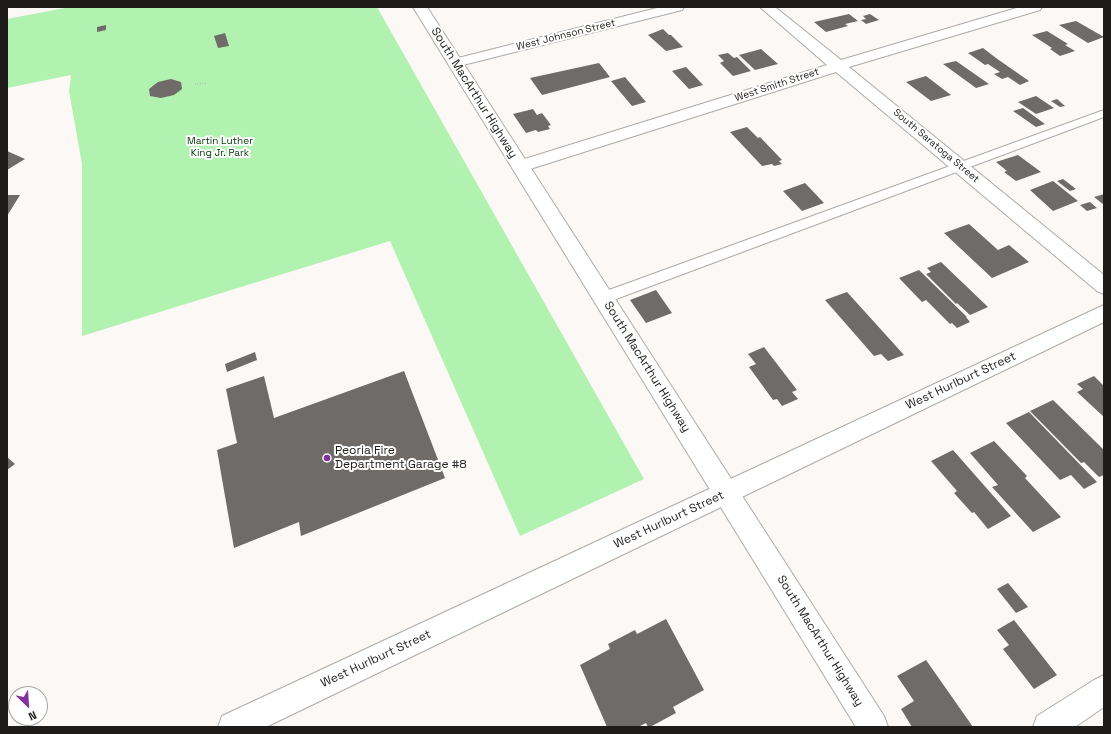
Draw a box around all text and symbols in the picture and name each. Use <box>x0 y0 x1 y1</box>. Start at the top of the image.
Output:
street label: West Johnson Street <box>515 17 617 53</box>
street label: South MacArthur Highway <box>428 25 520 161</box>
street label: West Smith Street <box>733 66 821 104</box>
street label: South Saratoga Street <box>891 107 981 185</box>
park label: Martin Luther King Jr. Park <box>187 135 253 158</box>
street label: South MacArthur Highway <box>601 299 693 435</box>
street label: West Hurlburt Street <box>904 349 1018 413</box>
place label: Peoria Fire Department Garage #8 <box>335 444 467 472</box>
marker: Peoria Fire Department Garage #8 <box>322 453 332 463</box>
street label: West Hurlburt Street <box>612 488 726 552</box>
street label: South MacArthur Highway <box>774 573 866 709</box>
street label: West Hurlburt Street <box>319 627 433 691</box>
north arrow <box>8 686 48 726</box>
text: N <box>26 708 39 724</box>

